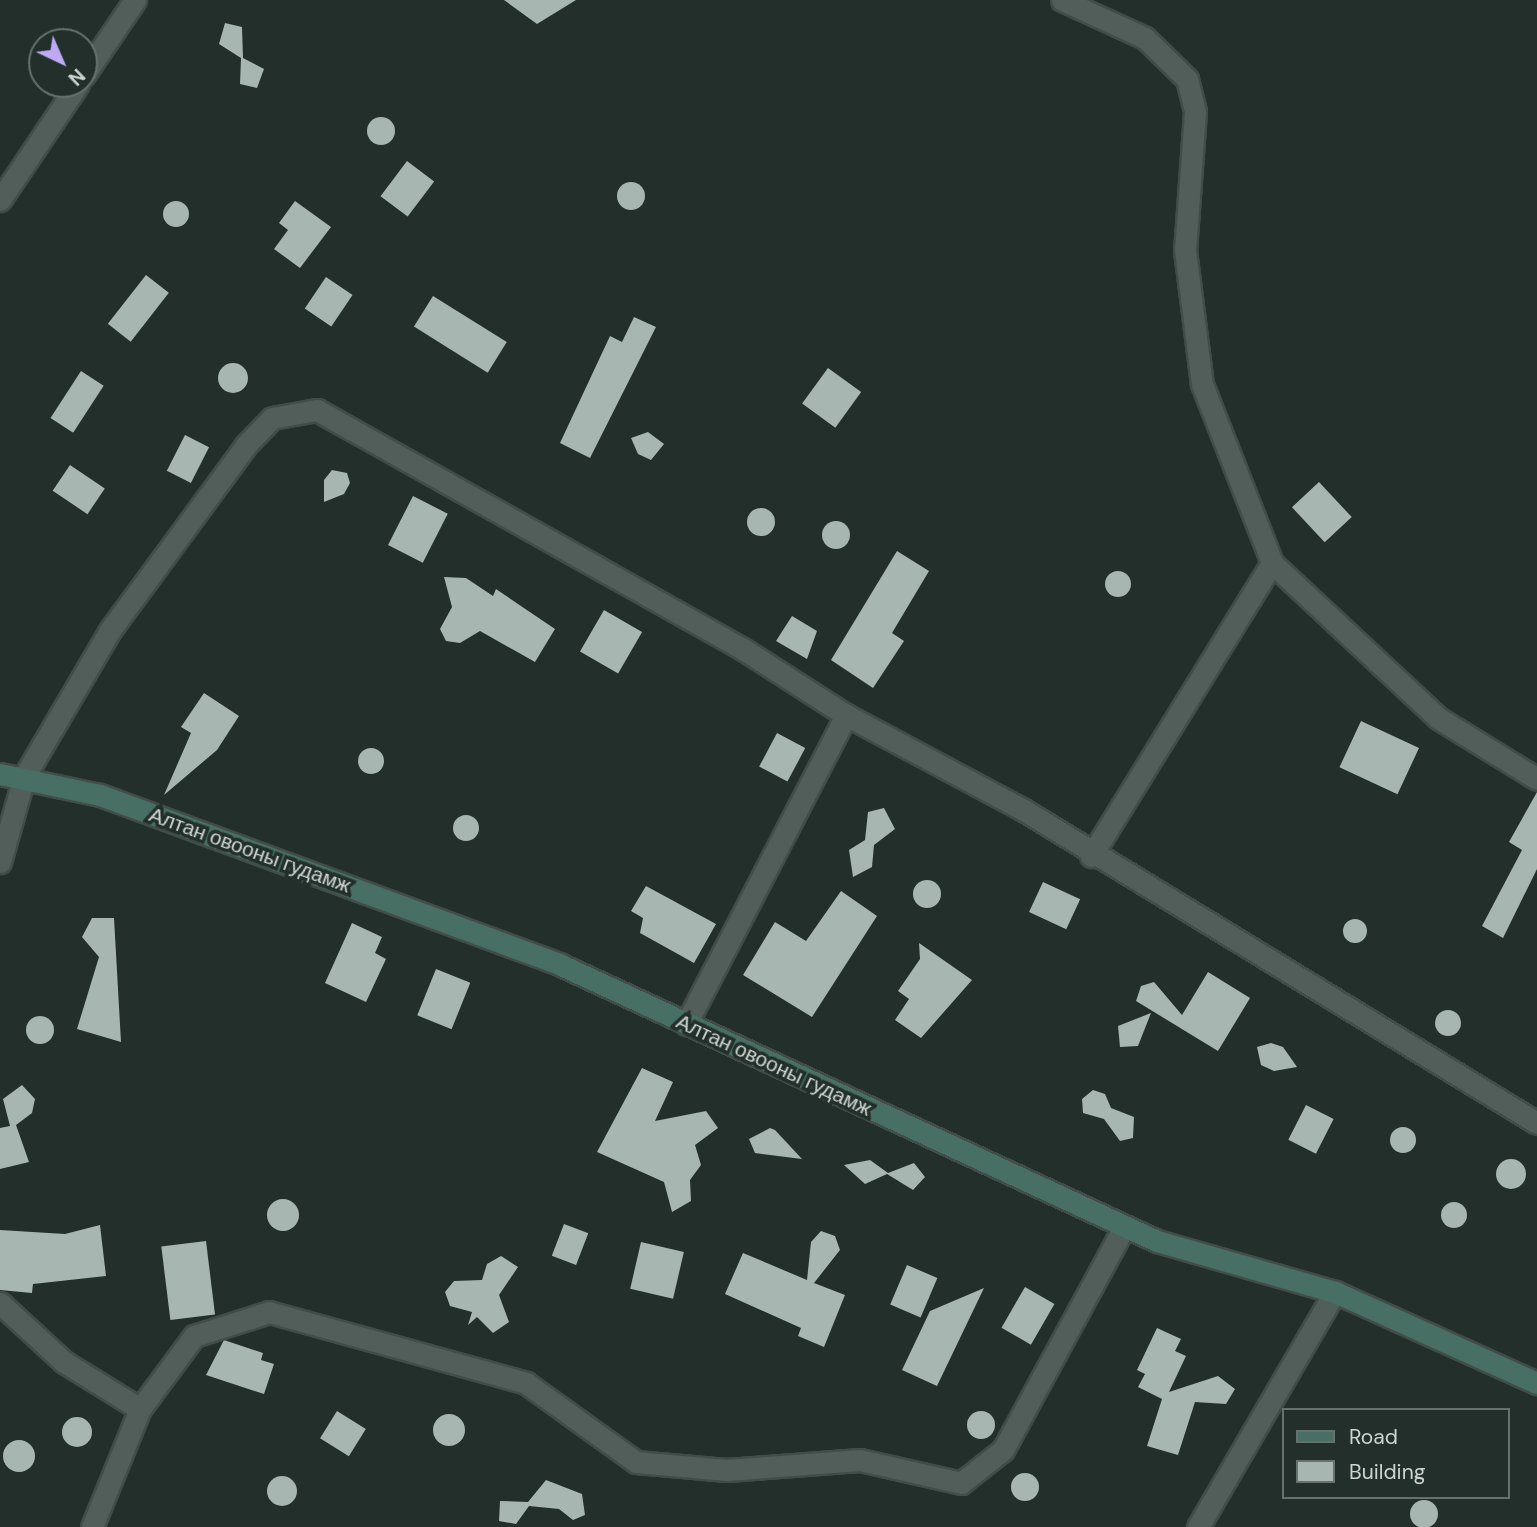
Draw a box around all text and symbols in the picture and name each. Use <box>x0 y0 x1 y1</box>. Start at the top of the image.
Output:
north arrow <box>28 28 98 98</box>
text: N <box>63 63 90 91</box>
street label: Алтан овооны гудамж <box>146 802 354 898</box>
street label: Алтан овооны гудамж <box>672 1009 876 1121</box>
legend <box>1282 1408 1509 1499</box>
text: Road <box>1349 1423 1398 1451</box>
text: Building <box>1349 1458 1425 1486</box>

